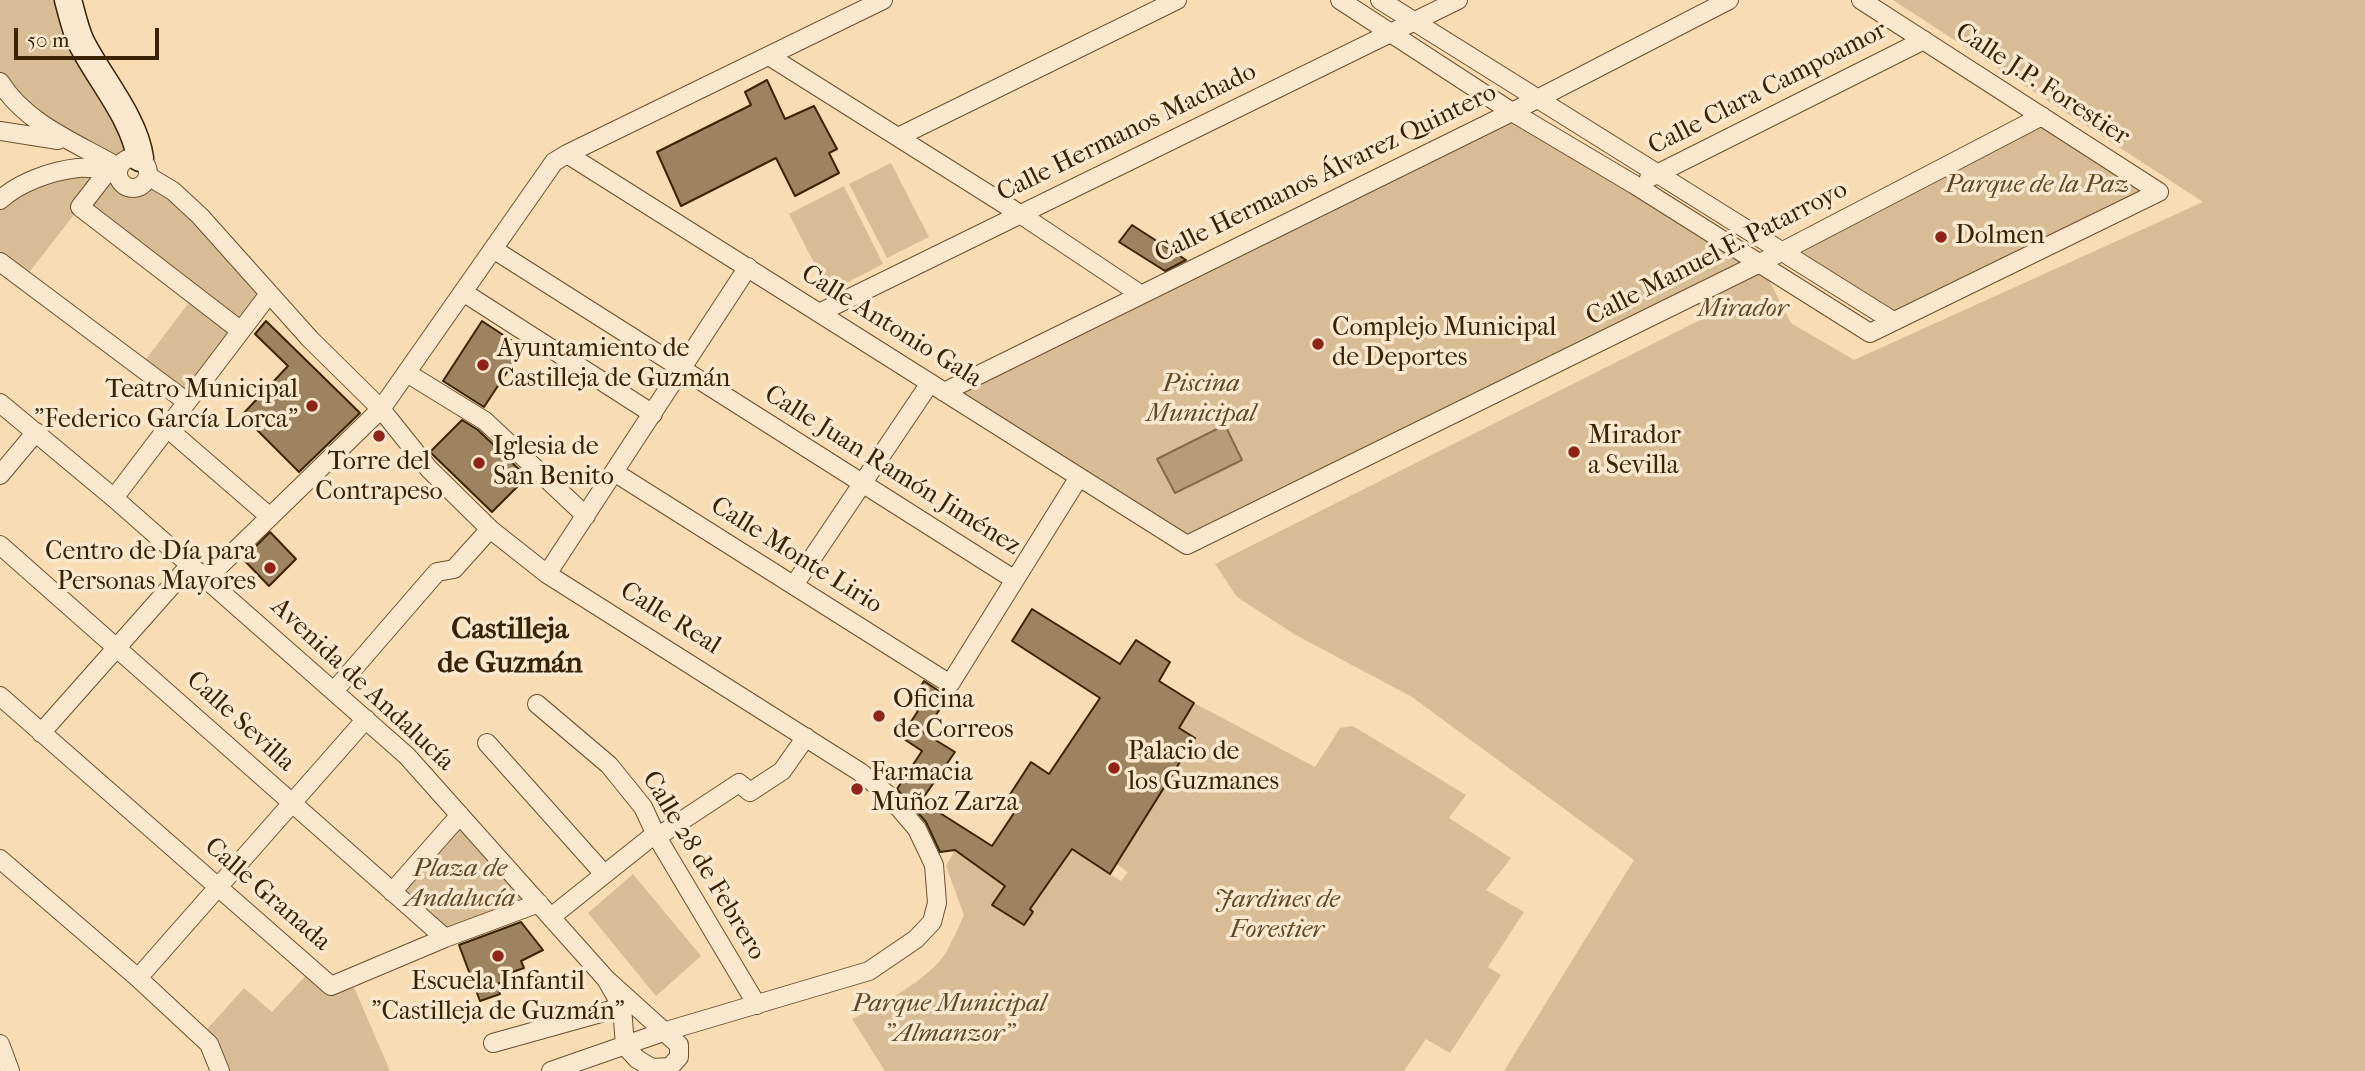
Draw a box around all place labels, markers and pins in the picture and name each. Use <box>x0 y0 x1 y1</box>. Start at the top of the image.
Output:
place label: Dolmen <box>1955 221 2044 253</box>
marker: Dolmen <box>1933 229 1949 245</box>
place label: Complejo Municipal de Deportes <box>1332 313 1557 374</box>
place label: Ayuntamiento de Castilleja de Guzmán <box>497 334 730 396</box>
marker: Complejo Municipal de Deportes <box>1310 336 1326 352</box>
marker: Ayuntamiento de Castilleja de Guzmán <box>475 357 491 373</box>
place label: Teatro Municipal "Federico García Lorca" <box>34 375 298 436</box>
marker: Teatro Municipal "Federico García Lorca" <box>304 398 320 414</box>
place label: Mirador a Sevilla <box>1588 421 1681 482</box>
marker: Torre del Contrapeso <box>371 428 387 444</box>
place label: Iglesia de San Benito <box>493 432 614 494</box>
marker: Mirador a Sevilla <box>1566 444 1582 460</box>
place label: Torre del Contrapeso <box>315 447 443 508</box>
marker: Iglesia de San Benito <box>471 455 487 471</box>
place label: Centro de Día para Personas Mayores <box>45 537 256 598</box>
marker: Centro de Día para Personas Mayores <box>262 560 278 576</box>
place label: Oficina de Correos <box>893 685 1014 746</box>
marker: Oficina de Correos <box>871 708 887 724</box>
place label: Palacio de los Guzmanes <box>1128 737 1279 798</box>
place label: Farmacia Muñoz Zarza <box>871 758 1019 820</box>
marker: Palacio de los Guzmanes <box>1106 760 1122 776</box>
marker: Farmacia Muñoz Zarza <box>849 781 865 797</box>
marker: Escuela Infantil "Castilleja de Guzmán" <box>490 948 506 964</box>
place label: Escuela Infantil "Castilleja de Guzmán" <box>371 967 625 1028</box>

